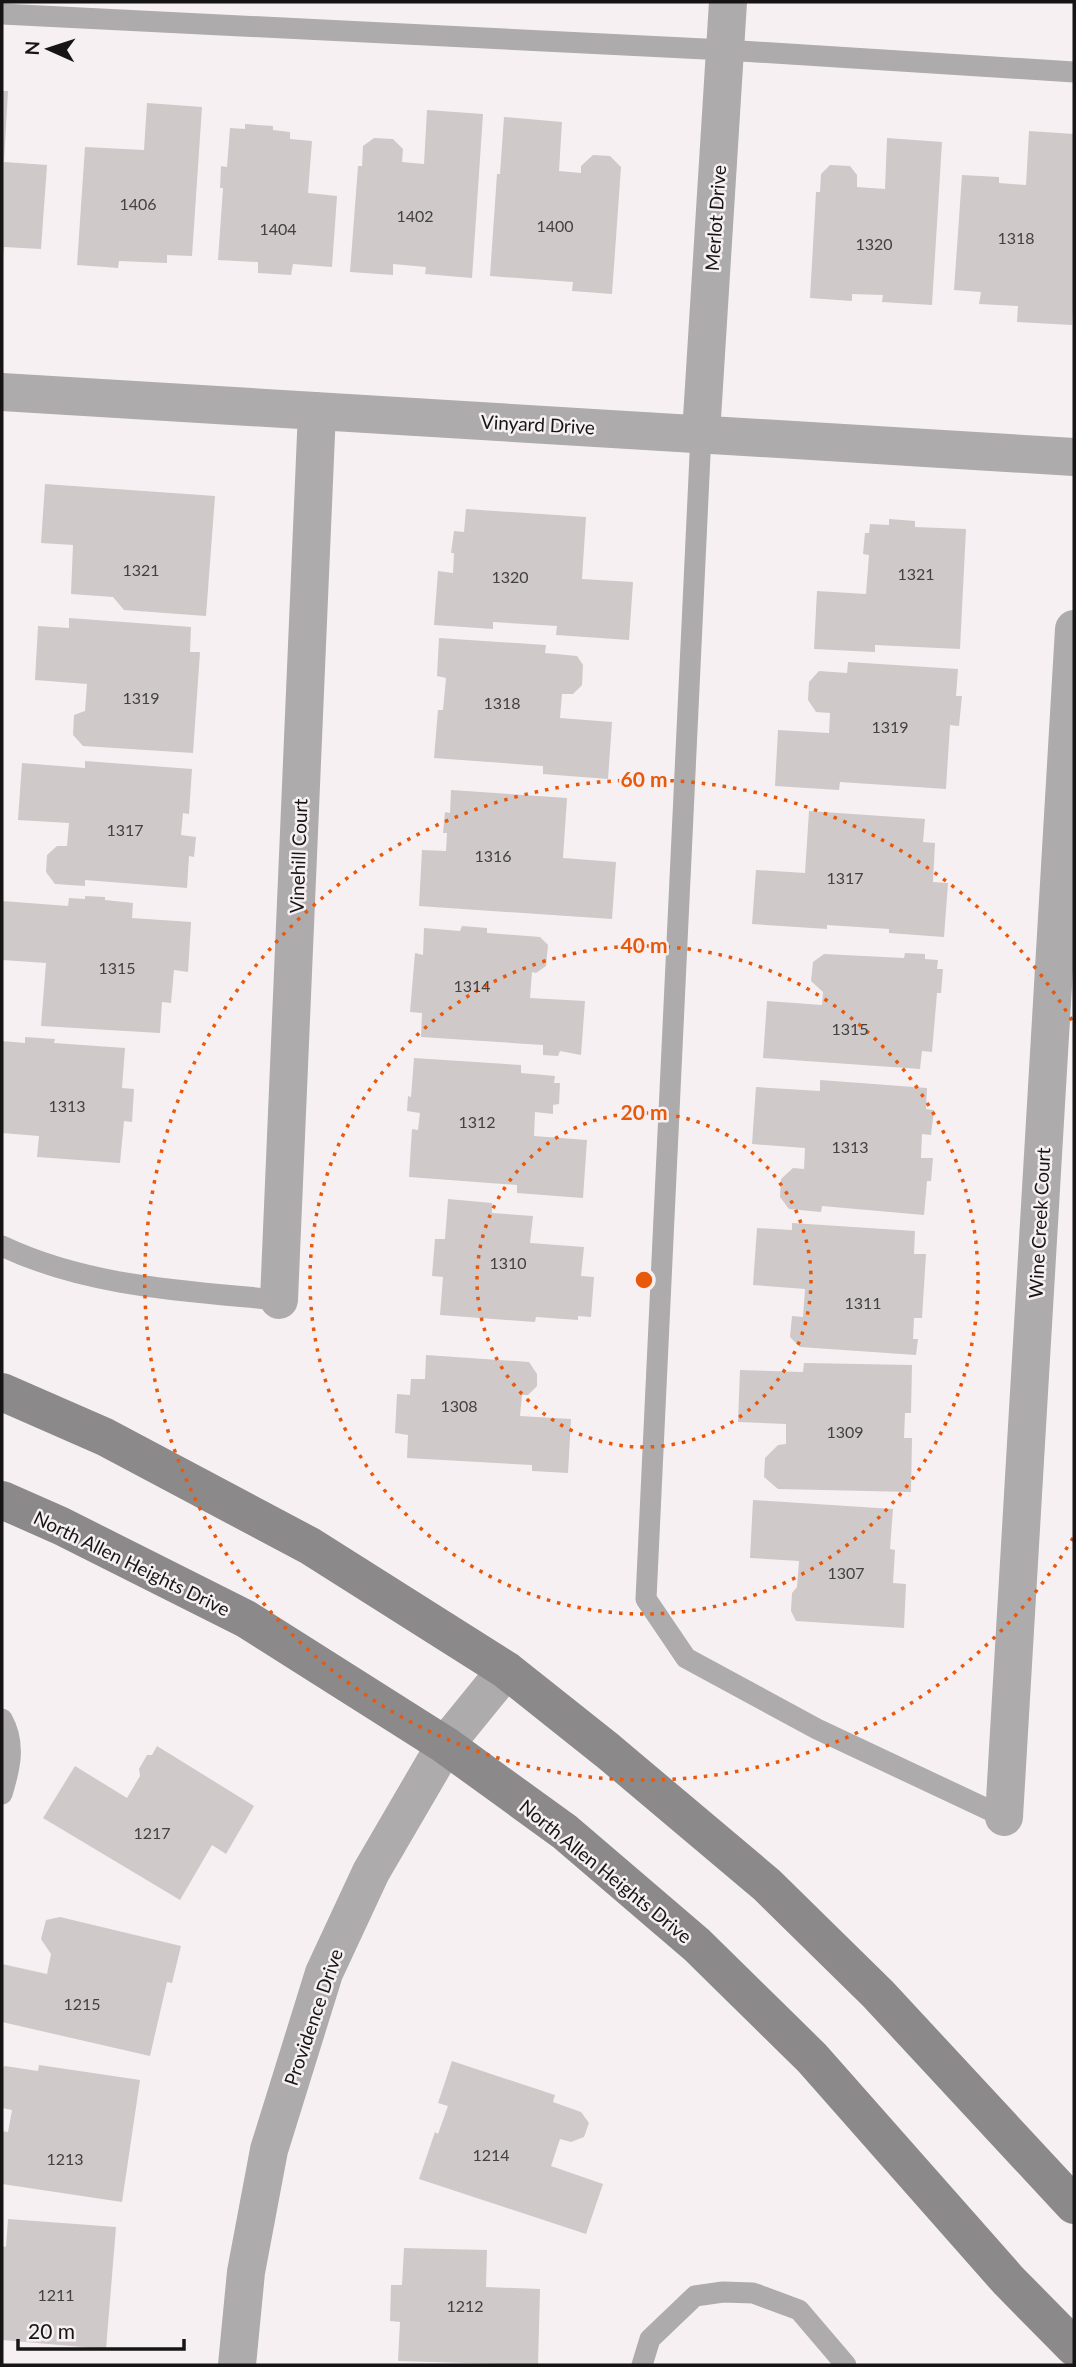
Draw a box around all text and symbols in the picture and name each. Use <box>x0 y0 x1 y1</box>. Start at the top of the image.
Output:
north arrow <box>14 14 84 84</box>
text: N <box>20 40 43 56</box>
street label: Merlot Drive <box>700 164 730 272</box>
house number: 1406 <box>119 194 157 213</box>
house number: 1402 <box>396 206 434 225</box>
house number: 1400 <box>536 216 574 235</box>
house number: 1404 <box>259 219 297 238</box>
house number: 1318 <box>997 228 1035 247</box>
house number: 1320 <box>855 234 893 253</box>
street label: Vinyard Drive <box>480 410 596 438</box>
house number: 1321 <box>122 560 160 579</box>
house number: 1321 <box>897 564 935 583</box>
house number: 1320 <box>491 567 529 586</box>
house number: 1319 <box>122 688 160 707</box>
house number: 1318 <box>483 693 521 712</box>
house number: 1319 <box>871 717 909 736</box>
text: 60 m <box>620 766 668 791</box>
street label: Vinehill Court <box>285 798 311 914</box>
house number: 1317 <box>106 820 144 839</box>
house number: 1316 <box>474 846 512 865</box>
house number: 1317 <box>826 868 864 887</box>
text: 40 m <box>620 932 668 957</box>
house number: 1315 <box>98 958 136 977</box>
house number: 1314 <box>453 976 491 995</box>
house number: 1315 <box>831 1019 869 1038</box>
house number: 1313 <box>48 1096 86 1115</box>
text: 20 m <box>620 1099 668 1124</box>
house number: 1312 <box>458 1112 496 1131</box>
house number: 1313 <box>831 1137 869 1156</box>
street label: Wine Creek Court <box>1024 1147 1054 1299</box>
house number: 1310 <box>489 1253 527 1272</box>
centre of rings <box>632 1268 656 1292</box>
house number: 1311 <box>844 1293 882 1312</box>
house number: 1308 <box>440 1396 478 1415</box>
house number: 1309 <box>826 1422 864 1441</box>
street label: North Allen Heights Drive <box>30 1505 234 1621</box>
house number: 1307 <box>827 1563 865 1582</box>
street label: North Allen Heights Drive <box>515 1794 697 1948</box>
house number: 1217 <box>133 1823 171 1842</box>
street label: Providence Drive <box>279 1946 347 2088</box>
house number: 1215 <box>63 1994 101 2013</box>
house number: 1214 <box>472 2145 510 2164</box>
house number: 1213 <box>46 2149 84 2168</box>
house number: 1211 <box>37 2285 75 2304</box>
house number: 1212 <box>446 2296 484 2315</box>
scale bar <box>18 2308 184 2352</box>
text: 20 m <box>28 2318 75 2343</box>

